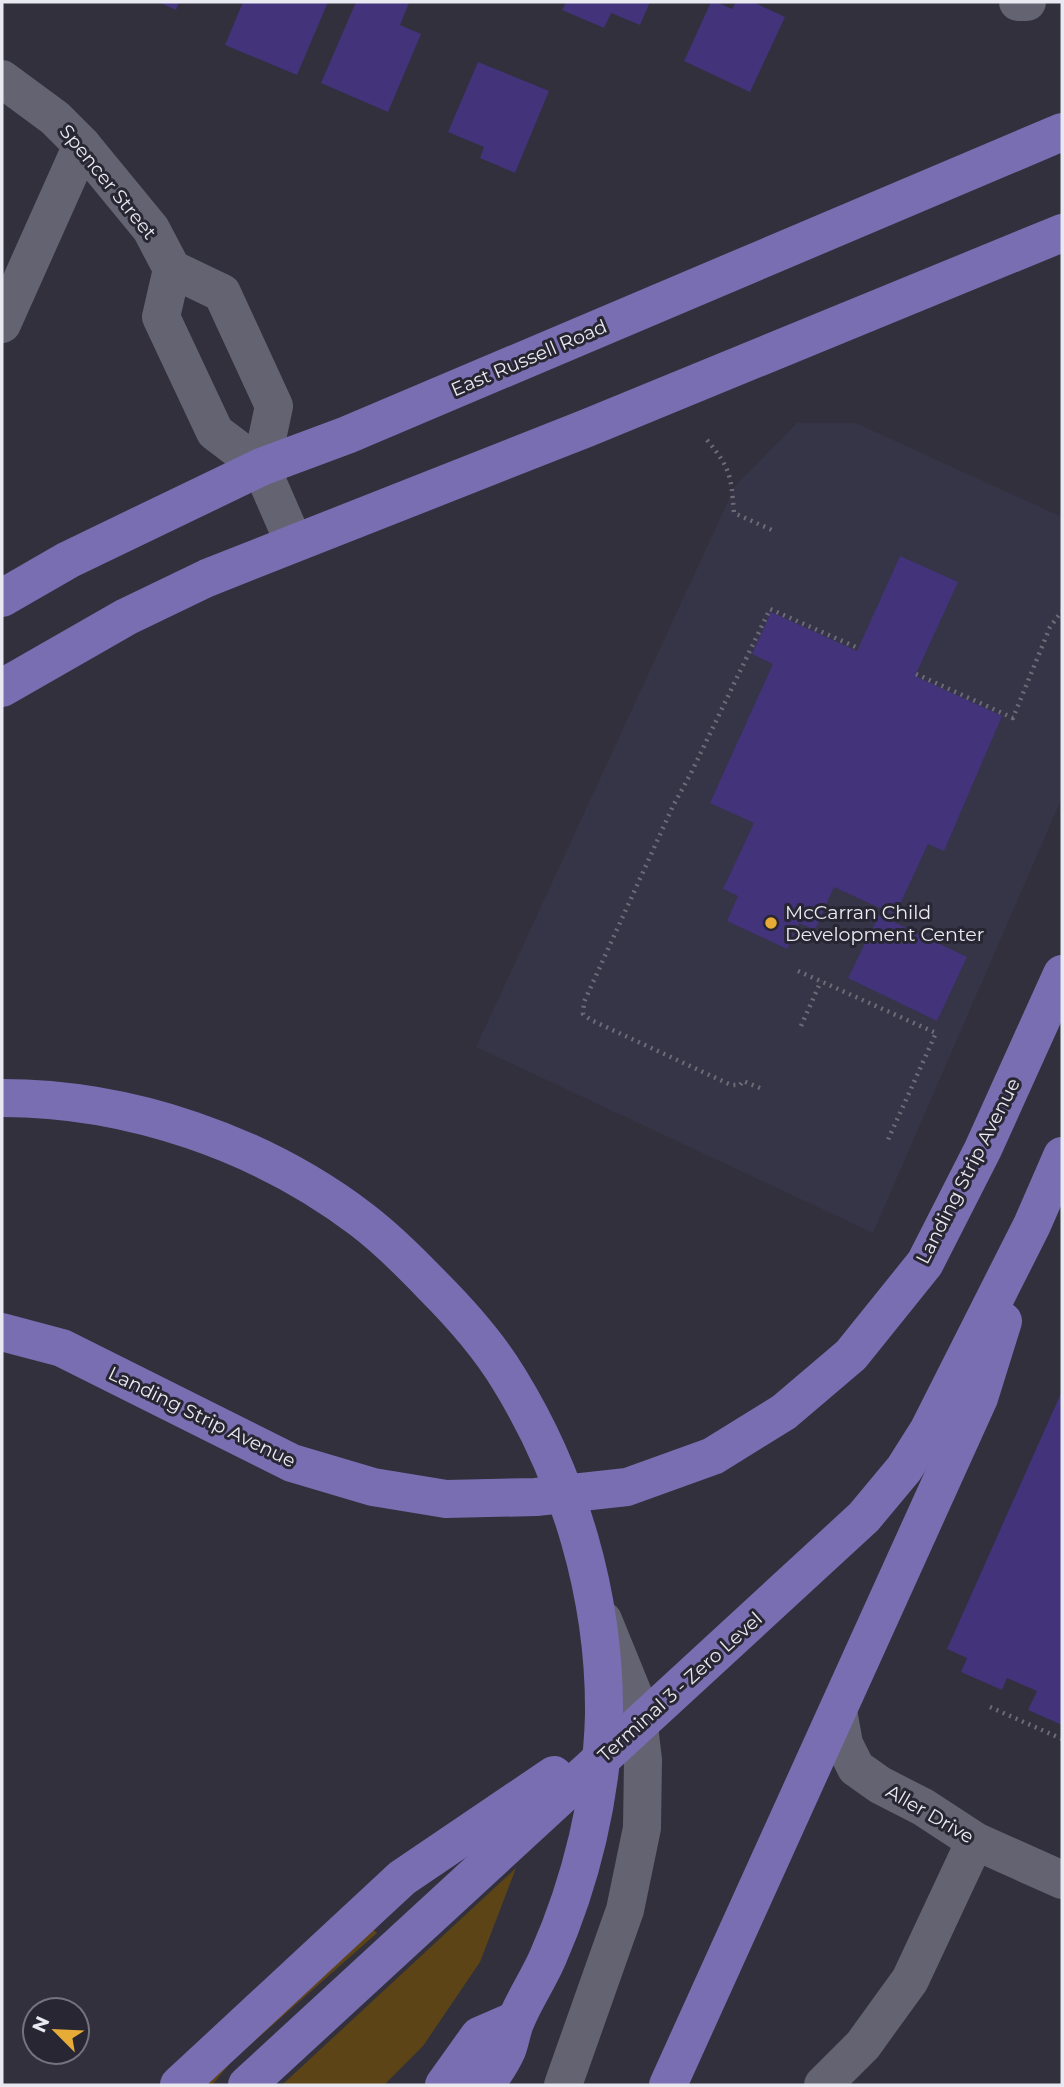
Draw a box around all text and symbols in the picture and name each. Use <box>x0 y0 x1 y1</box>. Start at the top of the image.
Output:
street label: Spencer Street <box>55 120 161 244</box>
street label: East Russell Road <box>448 315 610 401</box>
place label: McCarran Child Development Center <box>785 901 984 946</box>
marker: McCarran Child Development Center <box>763 915 779 931</box>
street label: Landing Strip Avenue <box>911 1074 1025 1268</box>
street label: Landing Strip Avenue <box>105 1362 299 1472</box>
street label: Terminal 3 - Zero Level <box>593 1607 767 1767</box>
street label: Aller Drive <box>882 1780 978 1848</box>
north arrow <box>21 1996 91 2066</box>
text: N <box>27 2013 55 2036</box>

